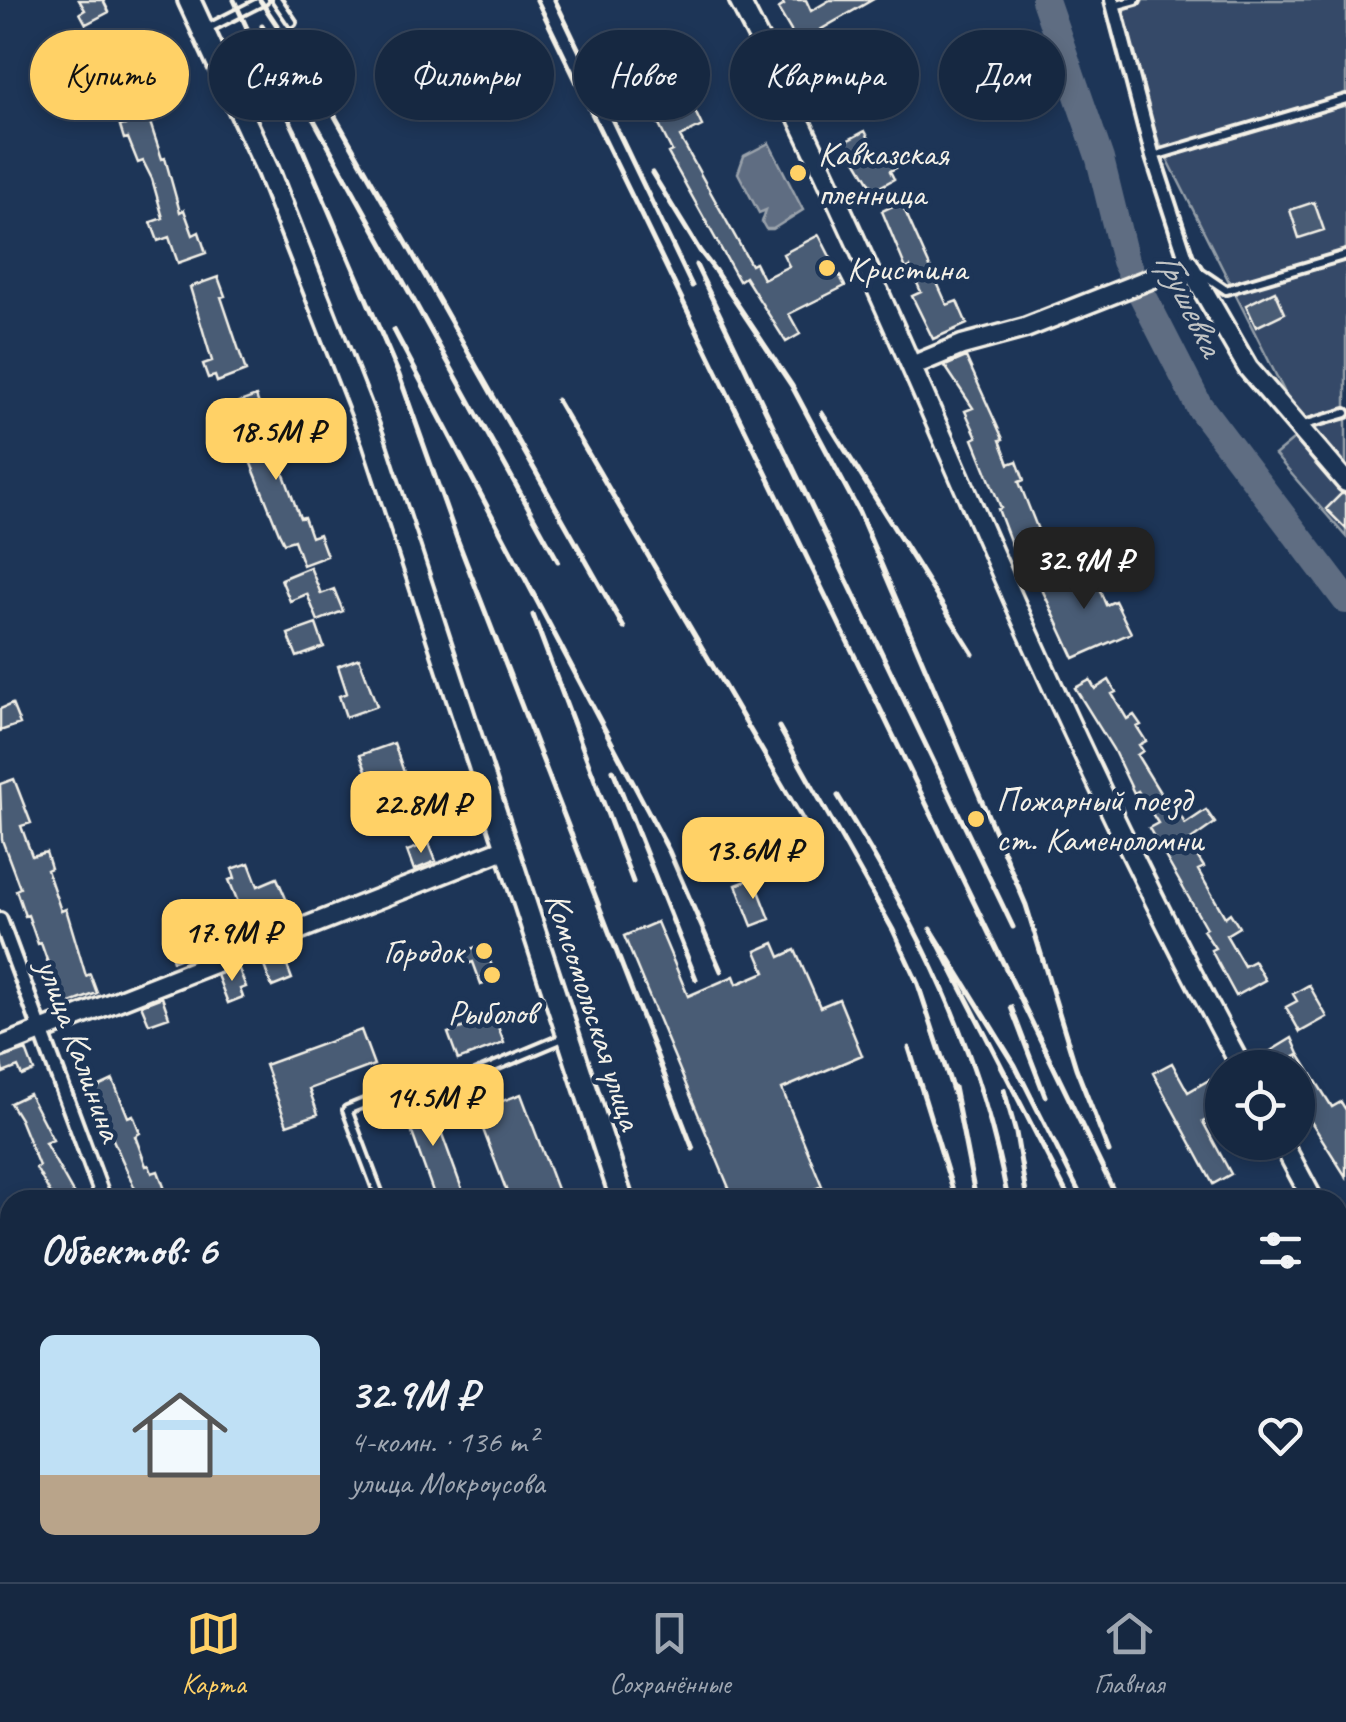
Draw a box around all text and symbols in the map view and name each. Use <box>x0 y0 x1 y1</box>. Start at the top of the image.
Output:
chip: Купить <box>30 30 189 120</box>
chip: Снять <box>209 30 355 120</box>
chip: Фильтры <box>375 30 554 120</box>
chip: Новое <box>574 30 710 120</box>
chip: Квартира <box>730 30 919 120</box>
chip: Дом <box>939 30 1065 120</box>
place label: Кавказская пленница <box>818 131 950 216</box>
marker: Кавказская пленница <box>787 162 809 184</box>
water label: Грушевка <box>1145 243 1237 367</box>
place label: Кристина <box>847 246 969 291</box>
marker: Кристина <box>816 257 838 279</box>
pin: 18.5M ₽ <box>184 398 368 483</box>
text: 18.5M ₽ <box>228 410 324 451</box>
pin: 32.9M ₽ <box>992 527 1176 612</box>
text: 32.9M ₽ <box>1036 539 1132 580</box>
pin: 22.8M ₽ <box>329 771 513 856</box>
place label: Пожарный поезд ст. Каменоломни <box>996 777 1206 862</box>
text: 22.8M ₽ <box>372 783 470 824</box>
marker: Пожарный поезд ст. Каменоломни <box>965 808 987 830</box>
pin: 13.6M ₽ <box>661 817 845 902</box>
text: 13.6M ₽ <box>704 829 802 870</box>
street label: Комсомольская улица <box>534 887 654 1137</box>
pin: 17.9M ₽ <box>140 899 324 984</box>
text: 17.9M ₽ <box>184 911 280 952</box>
place label: Городок <box>383 929 466 974</box>
marker: Городок <box>473 940 495 962</box>
street label: улица Калинина <box>25 951 135 1150</box>
marker: Рыболов <box>481 964 503 986</box>
place label: Рыболов <box>448 990 543 1035</box>
map controls <box>1205 1050 1315 1160</box>
button: locate <box>1205 1050 1315 1160</box>
pin: 14.5M ₽ <box>341 1064 525 1149</box>
text: 14.5M ₽ <box>385 1076 481 1117</box>
icon: filters <box>1253 1223 1308 1278</box>
text: Объектов: 6 <box>40 1224 217 1277</box>
text: 32.9M ₽ <box>350 1368 477 1421</box>
icon: home <box>120 1375 240 1495</box>
icon: heart <box>1253 1408 1308 1463</box>
text: 4-комн. · 136 m² <box>350 1421 537 1462</box>
text: улица Мокроусова <box>350 1462 545 1503</box>
tab: Карта <box>182 1606 246 1701</box>
tab: Сохранённые <box>609 1606 731 1701</box>
tab: Главная <box>1094 1606 1164 1701</box>

